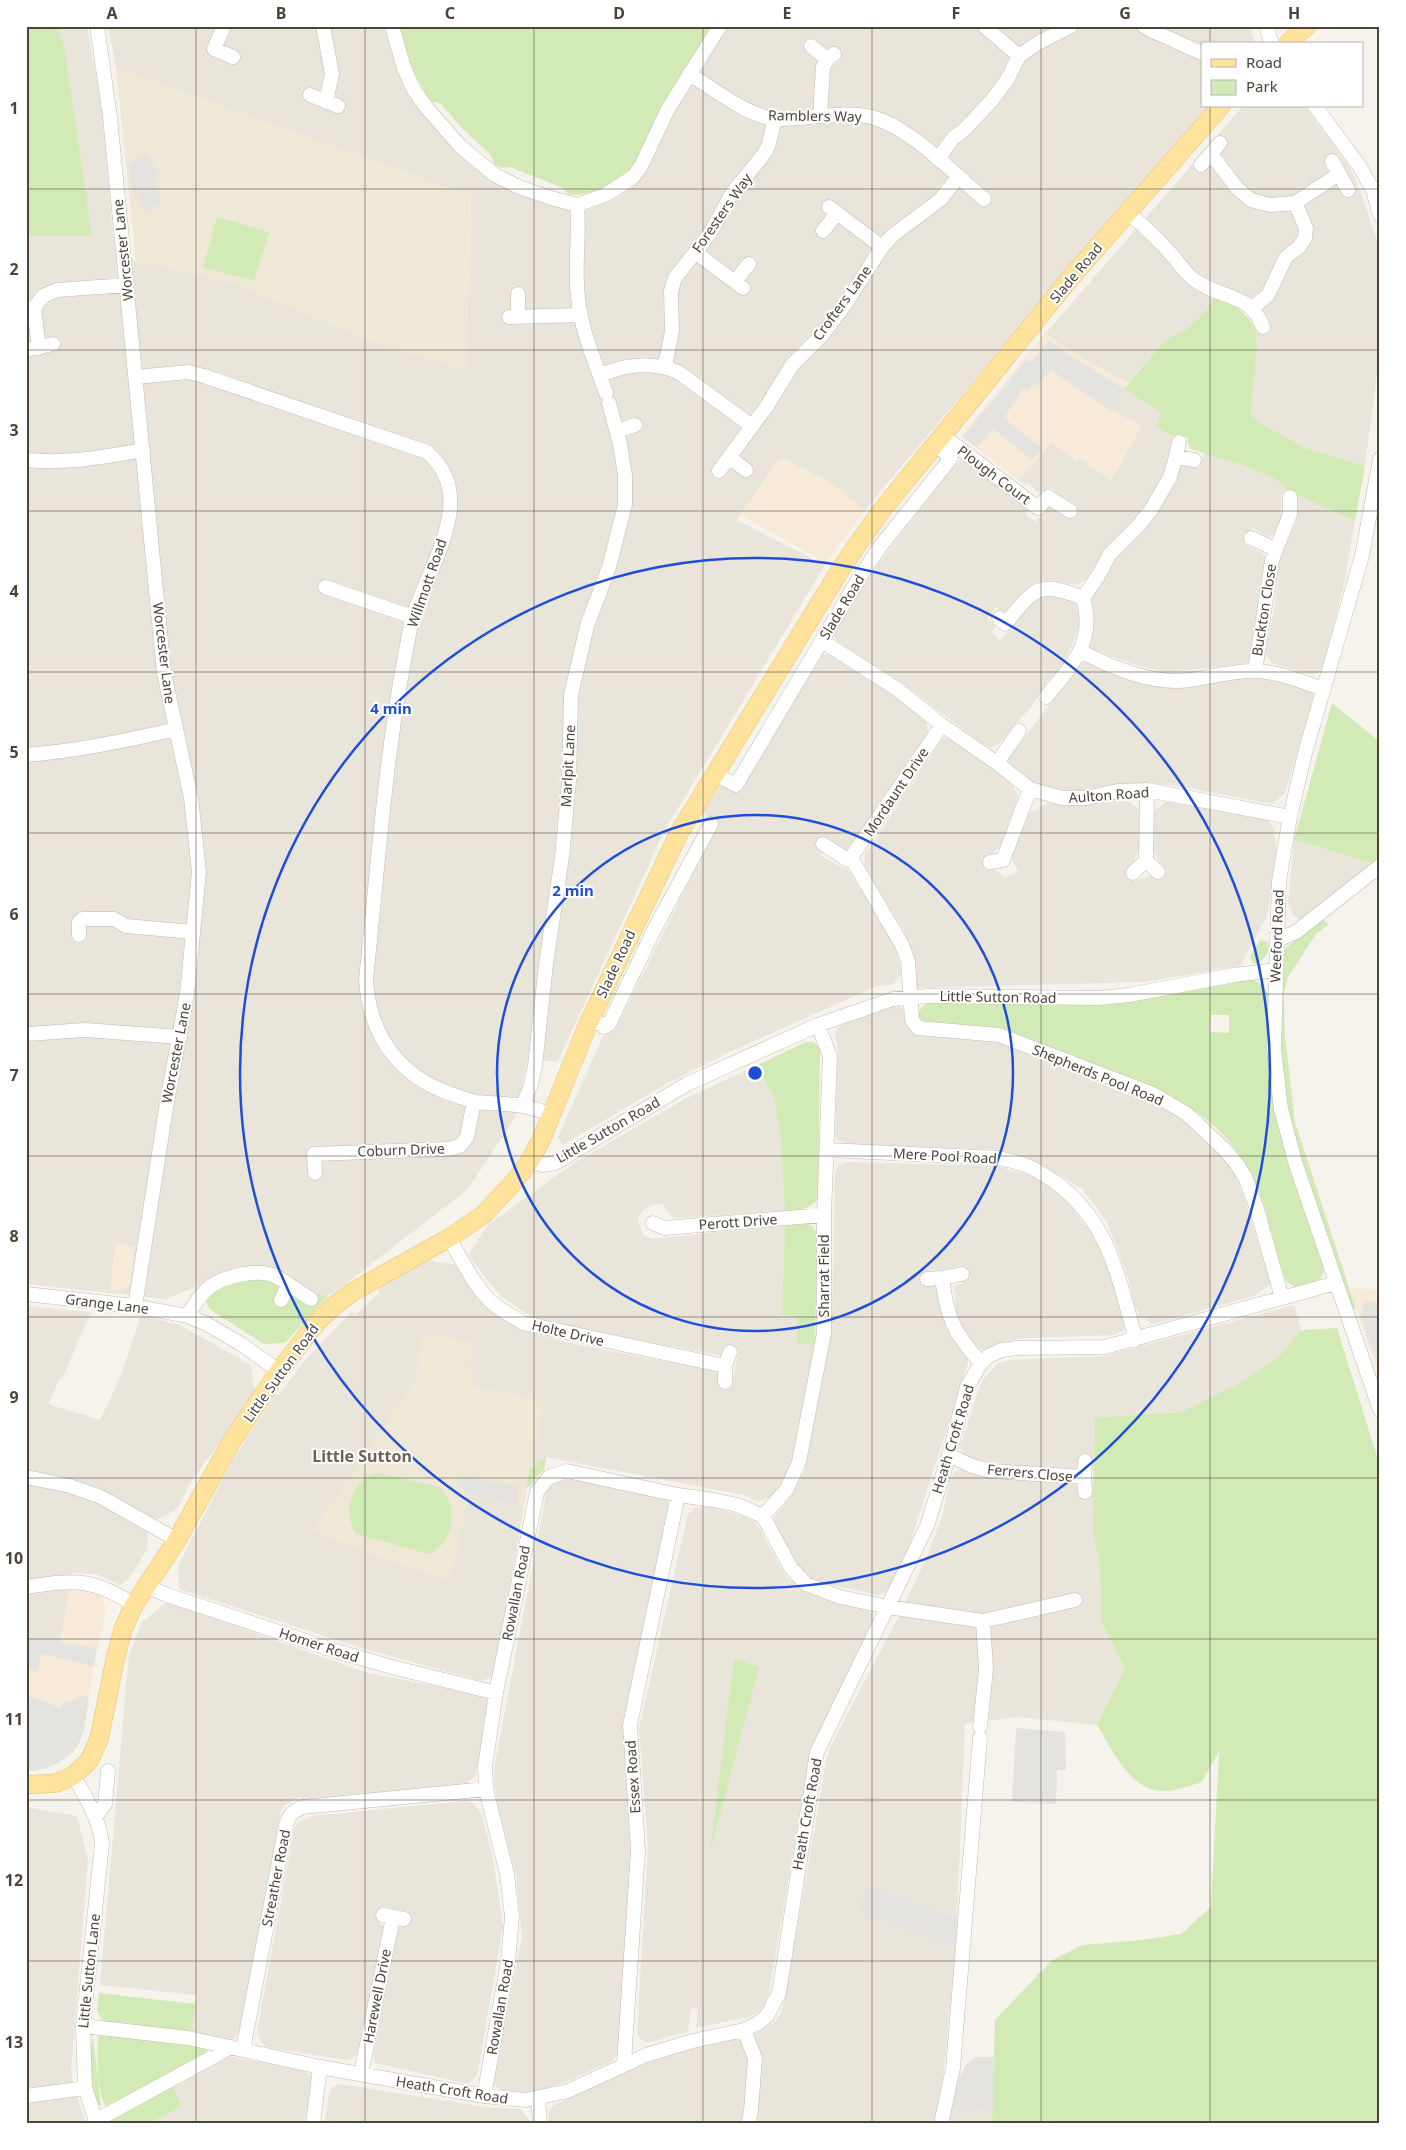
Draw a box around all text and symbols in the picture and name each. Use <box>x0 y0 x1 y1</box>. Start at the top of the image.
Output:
text: A <box>106 2 118 24</box>
text: B <box>276 2 286 24</box>
text: C <box>445 2 455 24</box>
text: D <box>613 2 625 24</box>
text: E <box>783 2 792 24</box>
text: F <box>952 2 960 24</box>
text: G <box>1119 2 1131 24</box>
text: H <box>1288 2 1300 24</box>
legend <box>1201 42 1364 108</box>
text: Road <box>1246 52 1282 72</box>
text: Park <box>1246 76 1278 96</box>
text: 1 <box>9 97 19 119</box>
street label: Ramblers Way <box>768 105 863 126</box>
street label: Foresters Way <box>687 169 756 256</box>
street label: Worcester Lane <box>108 198 137 302</box>
street label: Slade Road <box>1045 239 1106 307</box>
text: 2 <box>9 258 19 280</box>
street label: Crofters Lane <box>808 261 875 344</box>
text: 3 <box>9 419 19 441</box>
street label: Plough Court <box>954 441 1035 508</box>
street label: Willmott Road <box>402 536 451 630</box>
street label: Buckton Close <box>1247 562 1280 657</box>
street label: Slade Road <box>815 571 869 643</box>
text: 4 <box>9 580 19 602</box>
street label: Worcester Lane <box>149 601 180 705</box>
text: 4 min <box>370 698 412 718</box>
street label: Marlpit Lane <box>556 724 579 808</box>
text: 5 <box>9 741 19 763</box>
street label: Mordaunt Drive <box>859 743 933 840</box>
street label: Aulton Road <box>1068 782 1150 807</box>
text: 2 min <box>552 880 594 900</box>
street label: Weeford Road <box>1265 889 1288 983</box>
text: 6 <box>9 903 19 925</box>
street label: Slade Road <box>592 927 640 1001</box>
street label: Little Sutton Road <box>939 986 1057 1007</box>
street label: Worcester Lane <box>156 1001 195 1105</box>
street label: Shepherds Pool Road <box>1030 1039 1167 1110</box>
text: 7 <box>9 1064 19 1086</box>
centre of rings <box>746 1064 764 1082</box>
street label: Little Sutton Road <box>552 1092 663 1167</box>
street label: Coburn Drive <box>357 1138 445 1161</box>
street label: Mere Pool Road <box>893 1143 997 1168</box>
street label: Perott Drive <box>698 1209 778 1234</box>
text: 8 <box>9 1225 19 1247</box>
street label: Sharrat Field <box>814 1234 833 1318</box>
street label: Grange Lane <box>64 1289 150 1318</box>
street label: Holte Drive <box>530 1315 606 1350</box>
street label: Little Sutton Road <box>239 1320 323 1426</box>
street label: Heath Croft Road <box>927 1382 978 1496</box>
text: 9 <box>9 1386 19 1408</box>
district label: Little Sutton <box>312 1445 412 1467</box>
street label: Ferrers Close <box>986 1459 1074 1486</box>
street label: Rowallan Road <box>497 1544 534 1642</box>
text: 10 <box>5 1547 23 1569</box>
street label: Homer Road <box>277 1623 362 1666</box>
text: 11 <box>5 1708 23 1730</box>
street label: Essex Road <box>620 1740 645 1814</box>
street label: Heath Croft Road <box>787 1756 826 1871</box>
street label: Streather Road <box>257 1828 294 1928</box>
text: 12 <box>5 1869 23 1891</box>
street label: Little Sutton Lane <box>73 1913 104 2029</box>
street label: Harewell Drive <box>358 1947 395 2045</box>
street label: Rowallan Road <box>482 1958 517 2056</box>
text: 13 <box>5 2031 23 2053</box>
street label: Heath Croft Road <box>395 2071 510 2108</box>

